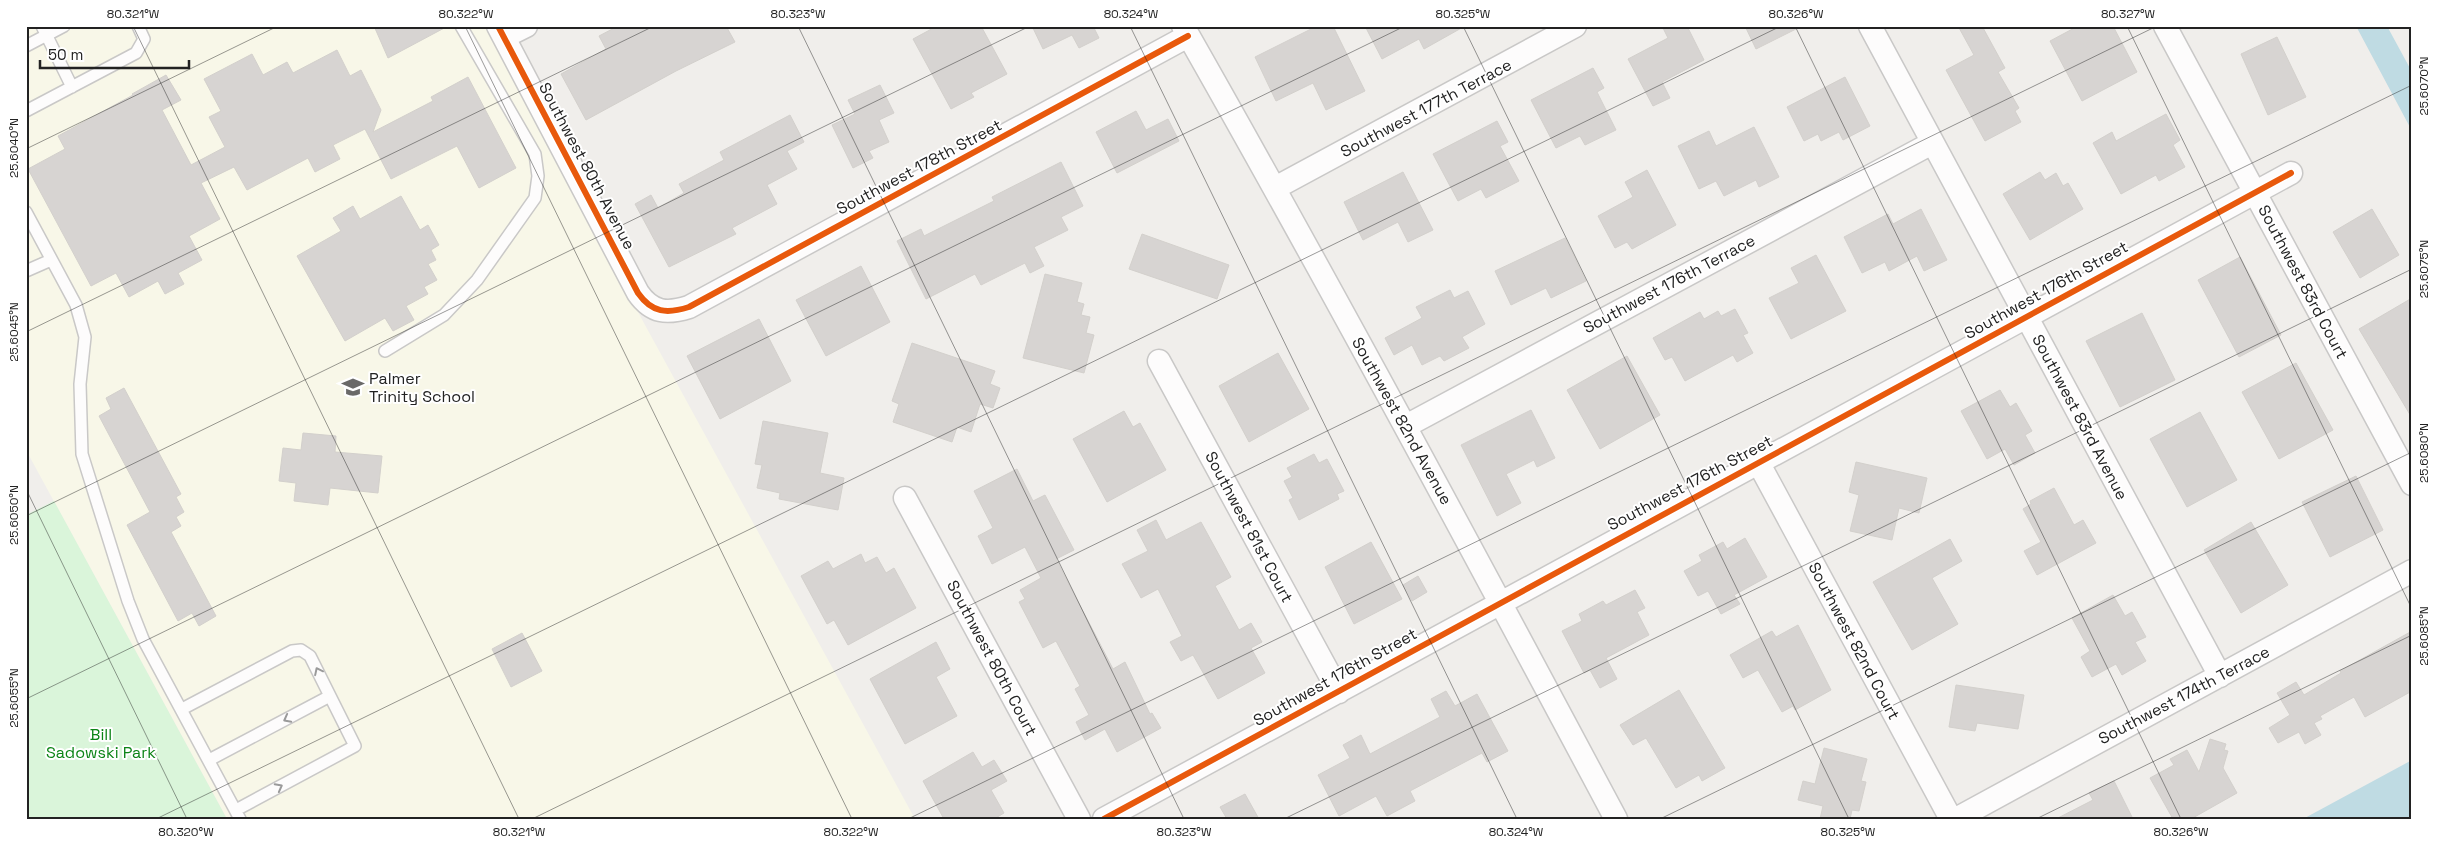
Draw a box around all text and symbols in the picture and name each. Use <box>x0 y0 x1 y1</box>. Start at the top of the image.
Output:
text: 80.321°W <box>107 6 160 22</box>
text: 80.322°W <box>439 6 494 22</box>
text: 80.323°W <box>771 6 826 22</box>
text: 80.324°W <box>1104 6 1159 22</box>
text: 80.325°W <box>1436 6 1491 22</box>
text: 80.326°W <box>1769 6 1824 22</box>
text: 80.327°W <box>2101 6 2156 22</box>
scale bar <box>40 38 189 70</box>
text: 50 m <box>48 45 83 64</box>
street label: Southwest 177th Terrace <box>1337 54 1515 162</box>
text: 25.6070°N <box>2416 56 2432 116</box>
street label: Southwest 80th Avenue <box>534 79 640 253</box>
street label: Southwest 178th Street <box>833 114 1005 220</box>
text: 25.6040°N <box>6 118 22 178</box>
street label: Southwest 83rd Court <box>2253 201 2353 363</box>
street label: Southwest 176th Terrace <box>1579 230 1759 338</box>
street label: Southwest 176th Street <box>1960 236 2132 344</box>
text: 25.6075°N <box>2416 240 2432 298</box>
text: 25.6045°N <box>6 302 22 362</box>
street label: Southwest 83rd Avenue <box>2027 331 2133 503</box>
street label: Southwest 82nd Avenue <box>1347 333 1457 509</box>
place label: Palmer Trinity School <box>369 368 475 407</box>
school or university icon: Palmer Trinity School <box>340 374 366 400</box>
text: 25.6080°N <box>2416 423 2432 483</box>
street label: Southwest 176th Street <box>1604 431 1776 535</box>
street label: Southwest 81st Court <box>1200 448 1298 606</box>
text: 25.6050°N <box>6 485 22 545</box>
street label: Southwest 82nd Court <box>1804 559 1904 723</box>
street label: Southwest 80th Court <box>942 577 1042 739</box>
text: 25.6085°N <box>2416 606 2432 666</box>
street label: Southwest 176th Street <box>1249 623 1421 731</box>
street label: Southwest 174th Terrace <box>2095 641 2273 749</box>
one-way arrow <box>313 667 324 676</box>
text: 25.6055°N <box>6 668 22 728</box>
one-way arrow <box>283 713 292 723</box>
park label: Bill Sadowski Park <box>46 724 156 763</box>
one-way arrow <box>273 783 282 793</box>
text: 80.320°W <box>158 824 214 840</box>
text: 80.321°W <box>493 824 546 840</box>
text: 80.322°W <box>824 824 879 840</box>
text: 80.323°W <box>1157 824 1212 840</box>
text: 80.324°W <box>1489 824 1544 840</box>
text: 80.325°W <box>1821 824 1876 840</box>
text: 80.326°W <box>2154 824 2209 840</box>

